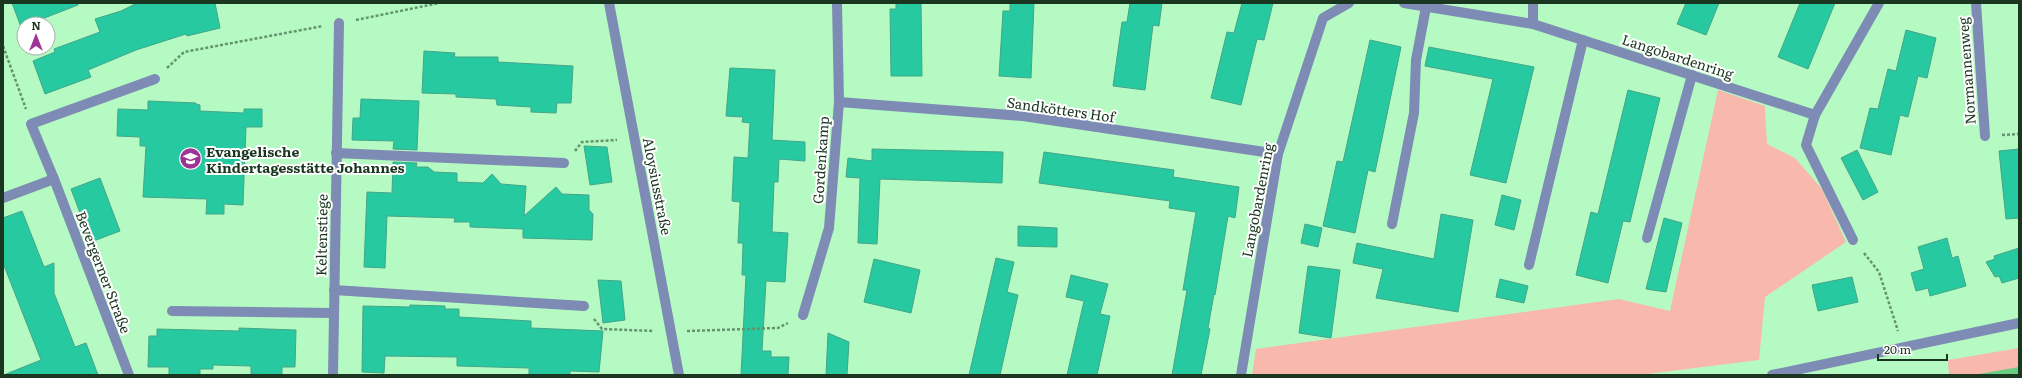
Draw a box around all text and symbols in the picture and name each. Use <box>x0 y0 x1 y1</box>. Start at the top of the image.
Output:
north arrow <box>16 16 56 56</box>
street label: Normannenweg <box>1952 16 1980 125</box>
text: N <box>31 17 41 33</box>
street label: Langobardenring <box>1620 29 1737 84</box>
street label: Sandkötters Hof <box>1006 92 1118 127</box>
street label: Gordenkamp <box>807 115 833 205</box>
street label: Aloysiusstraße <box>639 135 677 237</box>
place label: Evangelische Kindertagesstätte Johannes <box>206 141 405 177</box>
street label: Langobardenring <box>1236 141 1278 259</box>
school or university icon: Evangelische Kindertagesstätte Johannes <box>177 146 203 172</box>
street label: Keltenstiege <box>310 194 332 276</box>
street label: Bevergerner Straße <box>71 208 137 336</box>
scale bar <box>1878 336 1947 362</box>
text: 20 m <box>1884 340 1911 358</box>

